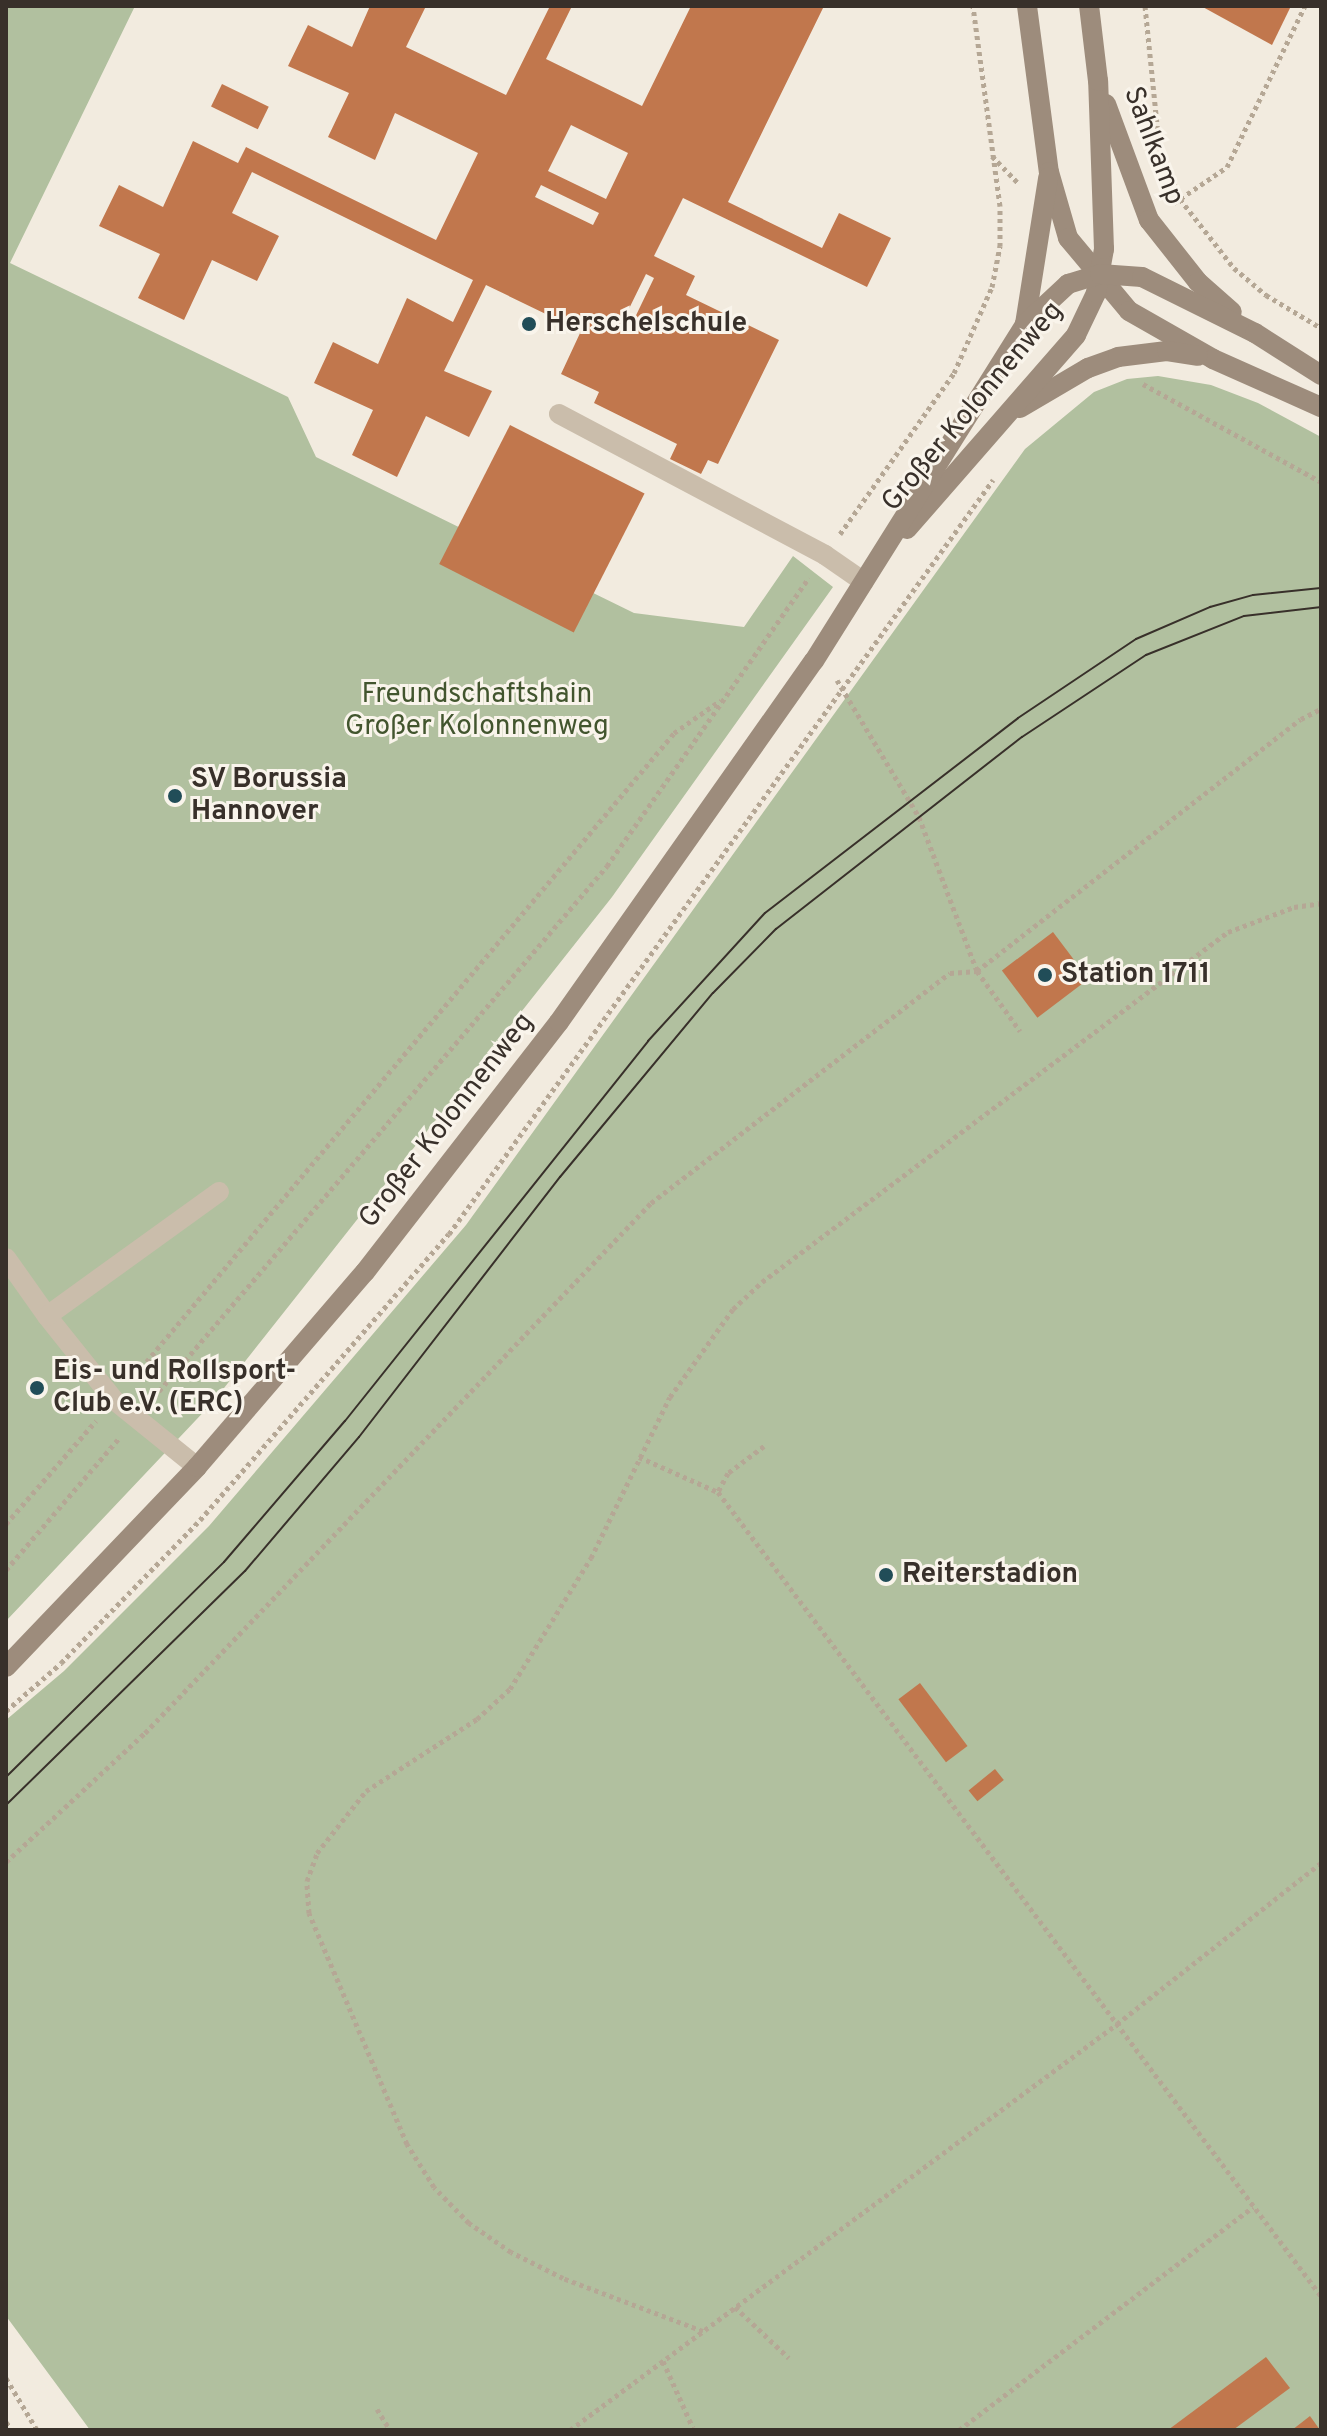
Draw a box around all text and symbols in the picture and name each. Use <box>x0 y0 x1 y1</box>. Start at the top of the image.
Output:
street label: Sahlkamp <box>1115 82 1191 210</box>
street label: Großer Kolonnenweg <box>875 295 1071 519</box>
place label: Herschelschule <box>545 307 747 341</box>
marker: Herschelschule <box>520 315 538 333</box>
park label: Freundschaftshain Großer Kolonnenweg <box>345 678 609 744</box>
place label: SV Borussia Hannover <box>191 763 348 829</box>
marker: SV Borussia Hannover <box>166 787 184 805</box>
place label: Station 1711 <box>1061 958 1210 992</box>
marker: Station 1711 <box>1036 966 1054 984</box>
street label: Großer Kolonnenweg <box>353 1007 541 1235</box>
place label: Eis- und Rollsport- Club e.V. (ERC) <box>53 1355 297 1421</box>
marker: Eis- und Rollsport- Club e.V. (ERC) <box>28 1379 46 1397</box>
place label: Reiterstadion <box>902 1558 1078 1592</box>
marker: Reiterstadion <box>877 1566 895 1584</box>

